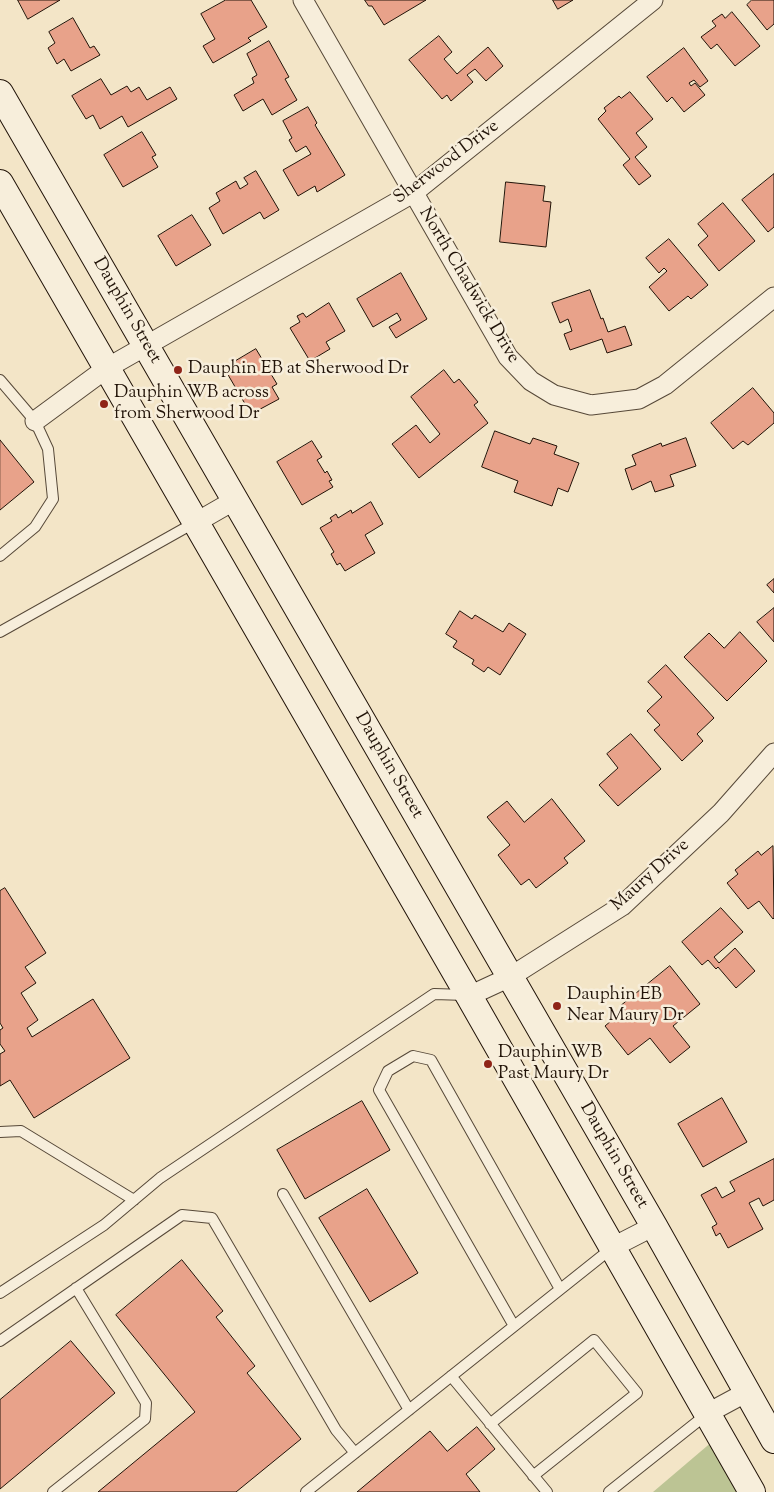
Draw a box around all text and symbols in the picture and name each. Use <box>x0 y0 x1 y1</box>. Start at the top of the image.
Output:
street label: Sherwood Drive <box>390 116 504 210</box>
street label: North Chadwick Drive <box>413 204 523 368</box>
street label: Dauphin Street <box>87 254 165 368</box>
place label: Dauphin EB at Sherwood Dr <box>188 359 409 381</box>
marker: Dauphin EB at Sherwood Dr <box>172 364 184 376</box>
place label: Dauphin WB across from Sherwood Dr <box>114 383 269 426</box>
marker: Dauphin WB across from Sherwood Dr <box>98 398 110 410</box>
street label: Dauphin Street <box>349 709 427 823</box>
street label: Maury Drive <box>607 835 695 917</box>
place label: Dauphin EB Near Maury Dr <box>567 985 684 1028</box>
marker: Dauphin EB Near Maury Dr <box>551 1000 563 1012</box>
place label: Dauphin WB Past Maury Dr <box>498 1043 609 1086</box>
marker: Dauphin WB Past Maury Dr <box>482 1058 494 1070</box>
street label: Dauphin Street <box>574 1099 652 1213</box>

